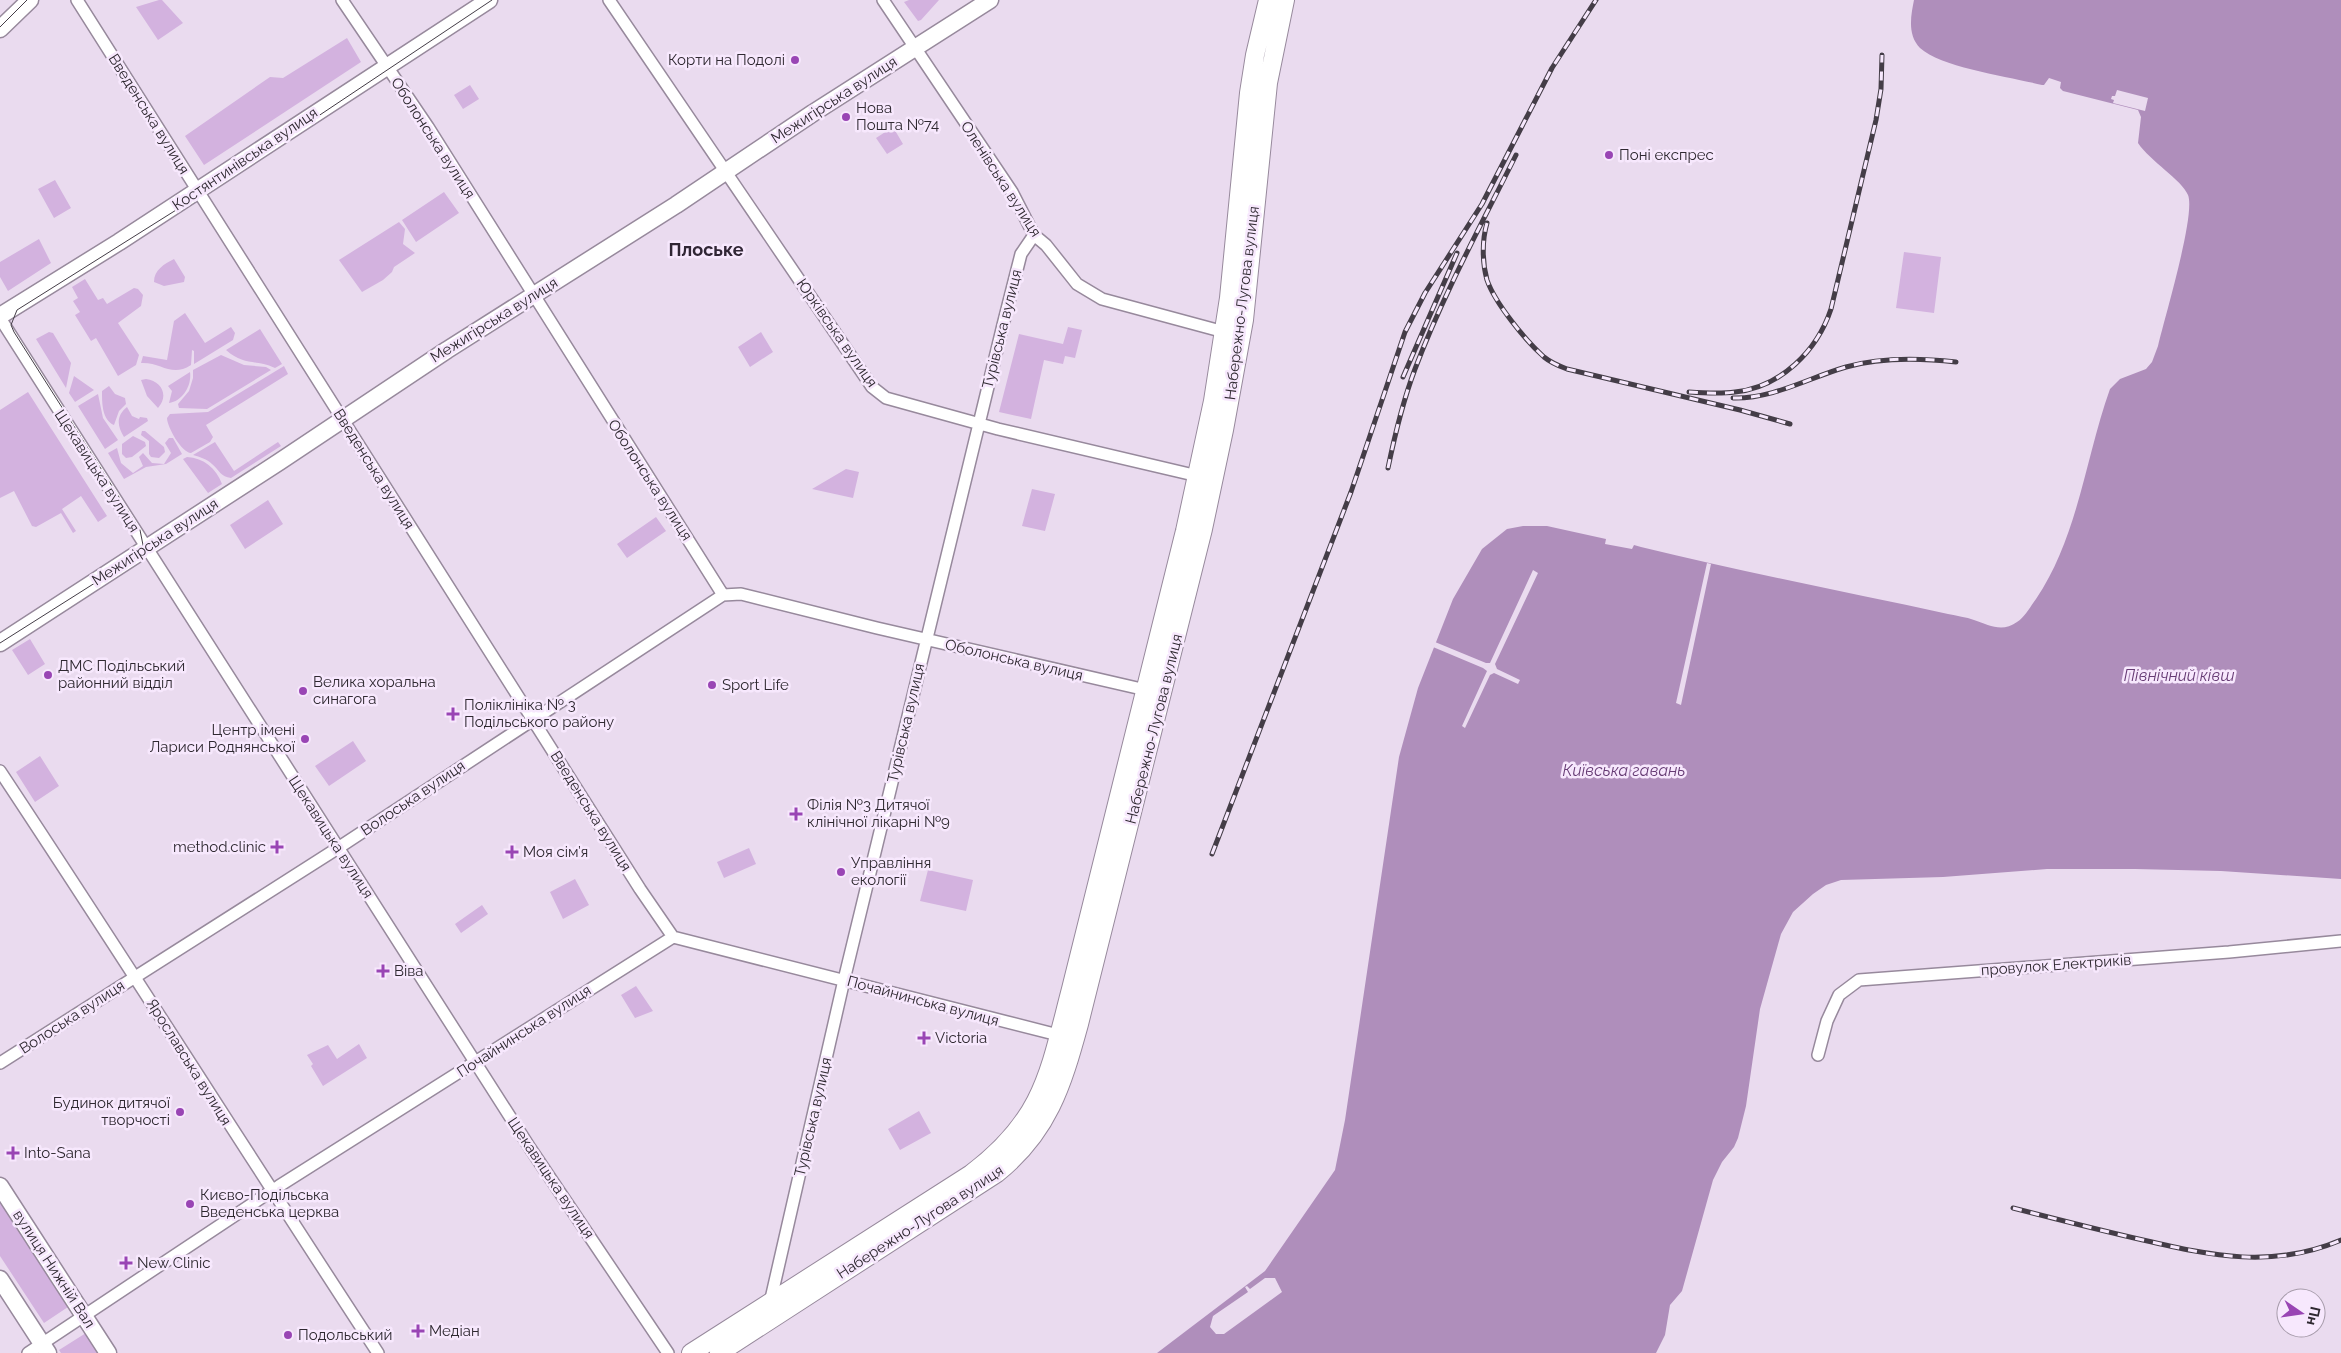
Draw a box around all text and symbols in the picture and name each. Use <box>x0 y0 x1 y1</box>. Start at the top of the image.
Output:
street label: Введенська вулиця <box>105 51 193 177</box>
place label: Корти на Подолі <box>668 51 785 69</box>
street label: Межигірська вулиця <box>768 53 900 147</box>
marker: Корти на Подолі <box>789 54 801 66</box>
street label: Оболонська вулиця <box>387 74 479 202</box>
place label: Нова Пошта №74 <box>856 99 939 134</box>
street label: Костянтинівська вулиця <box>169 104 321 214</box>
marker: Нова Пошта №74 <box>840 111 852 123</box>
street label: Оленівська вулиця <box>957 118 1045 240</box>
place label: Поні експрес <box>1619 146 1714 164</box>
marker: Поні експрес <box>1603 149 1615 161</box>
street label: Набережно-Лугова вулиця <box>1221 205 1263 401</box>
district label: Плоське <box>669 239 744 260</box>
street label: Турівська вулиця <box>979 268 1025 390</box>
street label: Межигірська вулиця <box>427 274 561 366</box>
street label: Юрківська вулиця <box>793 275 881 391</box>
street label: Щекавицька вулиця <box>51 406 143 536</box>
street label: Введенська вулиця <box>330 406 418 532</box>
street label: Оболонська вулиця <box>604 416 696 544</box>
street label: Межигірська вулиця <box>89 495 221 589</box>
street label: Набережно-Лугова вулиця <box>1122 632 1186 826</box>
street label: Оболонська вулиця <box>943 635 1085 685</box>
place label: ДМС Подільський районний відділ <box>58 657 185 692</box>
street label: Турівська вулиця <box>884 662 928 784</box>
water label: Північний ківш <box>2124 666 2234 685</box>
marker: ДМС Подільський районний відділ <box>42 669 54 681</box>
place label: Велика хоральна синагога <box>313 673 436 708</box>
place label: Sport Life <box>722 676 789 694</box>
marker: Sport Life <box>706 679 718 691</box>
marker: Велика хоральна синагога <box>297 685 309 697</box>
place label: Поліклініка № 3 Подільського району <box>464 696 614 731</box>
marker: Поліклініка № 3 Подільського району <box>446 707 460 721</box>
place label: Центр імені Лариси Роднянської <box>149 721 296 756</box>
marker: Центр імені Лариси Роднянської <box>299 733 311 745</box>
street label: Введенська вулиця <box>547 748 635 874</box>
street label: Волоська вулиця <box>357 756 469 840</box>
water label: Київська гавань <box>1563 761 1685 780</box>
street label: Щекавицька вулиця <box>285 772 377 902</box>
place label: Філія №3 Дитячої клінічної лікарні №9 <box>807 796 950 831</box>
marker: Філія №3 Дитячої клінічної лікарні №9 <box>789 807 803 821</box>
place label: method.clinic <box>173 838 266 856</box>
marker: method.clinic <box>270 840 284 854</box>
place label: Моя сім’я <box>523 843 588 861</box>
marker: Моя сім’я <box>505 845 519 859</box>
place label: Управління екології <box>851 854 931 889</box>
marker: Управління екології <box>835 866 847 878</box>
street label: провулок Електриків <box>1980 951 2132 979</box>
place label: Віва <box>394 962 423 980</box>
marker: Віва <box>376 964 390 978</box>
street label: Почайнинська вулиця <box>845 972 1001 1030</box>
street label: Волоська вулиця <box>16 976 128 1058</box>
street label: Почайнинська вулиця <box>454 981 594 1081</box>
street label: Ярославська вулиця <box>143 995 235 1129</box>
place label: Victoria <box>935 1029 987 1047</box>
marker: Victoria <box>917 1031 931 1045</box>
street label: Турівська вулиця <box>791 1056 835 1178</box>
place label: Будинок дитячої творчості <box>53 1094 171 1129</box>
marker: Будинок дитячої творчості <box>174 1106 186 1118</box>
street label: Щекавицька вулиця <box>504 1114 598 1242</box>
place label: Into-Sana <box>24 1144 91 1162</box>
marker: Into-Sana <box>6 1146 20 1160</box>
street label: Набережно-Лугова вулиця <box>833 1161 1007 1283</box>
place label: Києво-Подільська Введенська церква <box>200 1186 339 1221</box>
marker: Києво-Подільська Введенська церква <box>184 1198 196 1210</box>
street label: вулиця Нижній Вал <box>9 1207 99 1331</box>
place label: New Clinic <box>137 1254 211 1272</box>
marker: New Clinic <box>119 1256 133 1270</box>
north arrow <box>2276 1288 2326 1338</box>
text: Пн <box>2304 1305 2324 1327</box>
place label: Медіан <box>429 1322 480 1340</box>
marker: Медіан <box>411 1324 425 1338</box>
place label: Подольський <box>298 1326 392 1344</box>
marker: Подольський <box>282 1329 294 1341</box>

